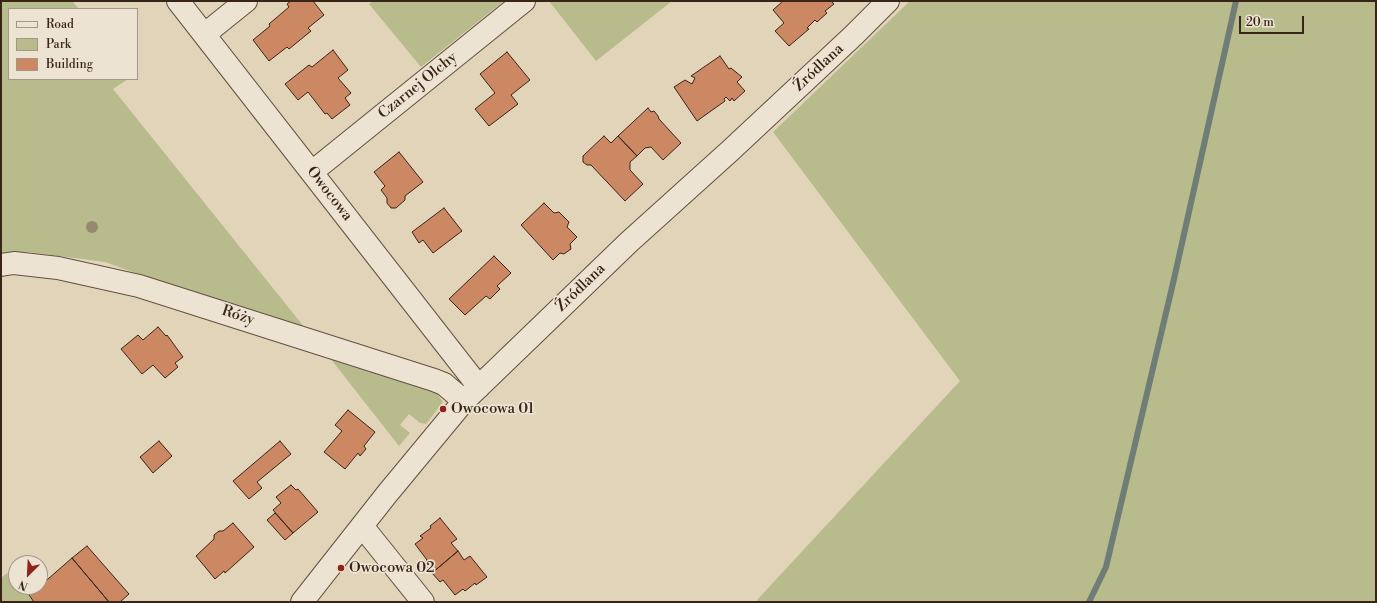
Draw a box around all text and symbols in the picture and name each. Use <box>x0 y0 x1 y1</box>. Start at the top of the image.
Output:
legend <box>8 8 138 80</box>
scale bar <box>1241 8 1306 34</box>
text: 20 m <box>1246 15 1274 30</box>
text: Road <box>46 17 74 32</box>
text: Park <box>46 37 71 52</box>
street label: Źródlana <box>790 40 848 96</box>
street label: Czarnej Olchy <box>375 49 461 123</box>
text: Building <box>46 57 93 72</box>
street label: Owocowa <box>302 163 356 225</box>
street label: Źródlana <box>553 260 609 316</box>
street label: Róży <box>219 302 257 330</box>
place label: Owocowa 01 <box>451 400 534 418</box>
marker: Owocowa 01 <box>438 404 448 414</box>
north arrow <box>8 555 48 595</box>
place label: Owocowa 02 <box>349 559 434 577</box>
marker: Owocowa 02 <box>336 563 346 573</box>
text: N <box>17 577 30 593</box>

